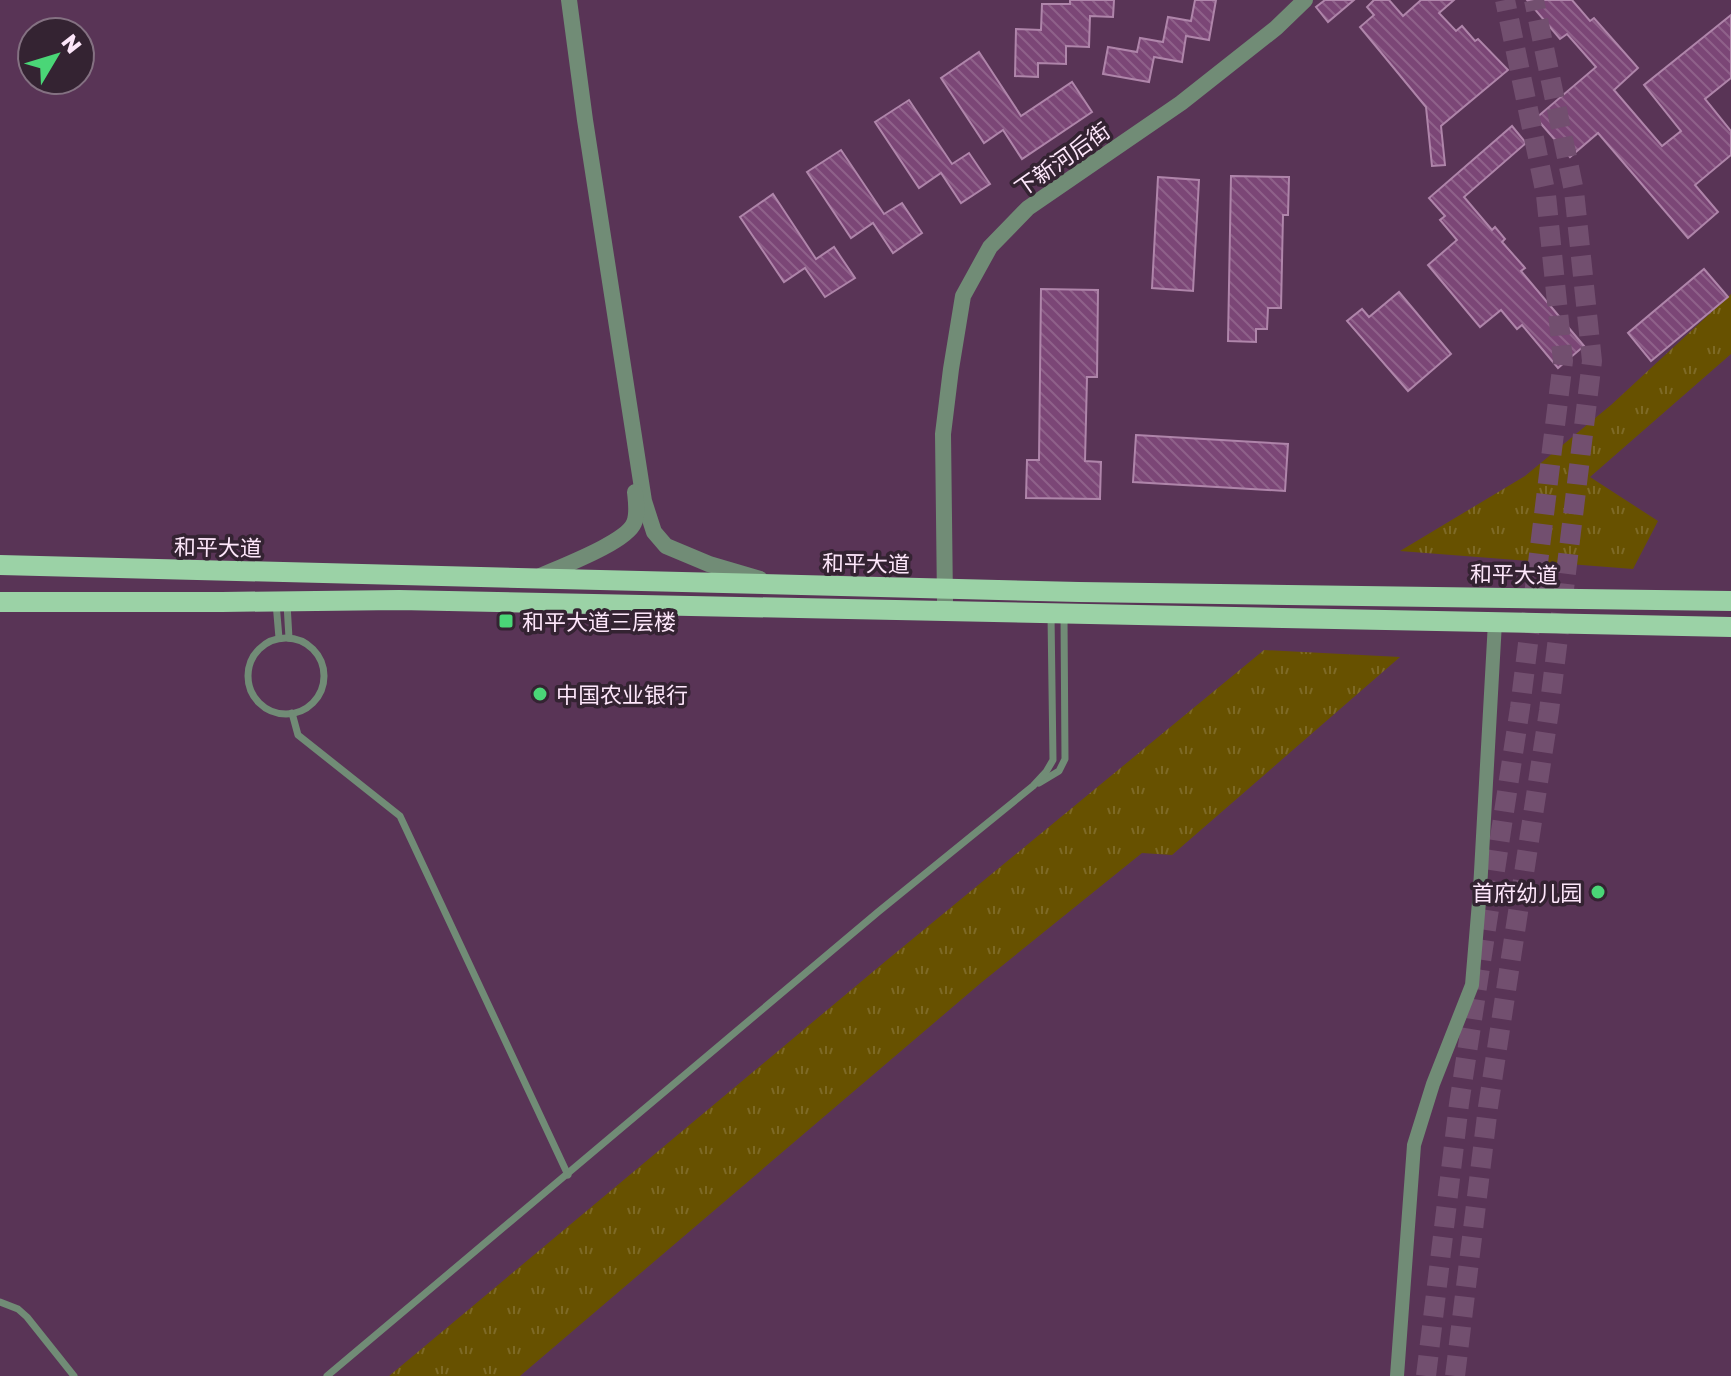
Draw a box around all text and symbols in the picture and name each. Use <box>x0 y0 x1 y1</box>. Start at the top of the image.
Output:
north arrow <box>16 16 96 96</box>
text: N <box>56 28 88 58</box>
street label: 下新河后街 <box>1009 116 1115 202</box>
street label: 和平大道 <box>174 533 262 561</box>
street label: 和平大道 <box>822 549 910 577</box>
street label: 和平大道 <box>1470 560 1558 588</box>
place label: 和平大道三层楼 <box>522 608 676 635</box>
marker: 和平大道三层楼 <box>497 612 515 630</box>
place label: 中国农业银行 <box>556 681 688 708</box>
marker: 中国农业银行 <box>531 685 549 703</box>
place label: 首府幼儿园 <box>1472 879 1582 906</box>
marker: 首府幼儿园 <box>1589 883 1607 901</box>

